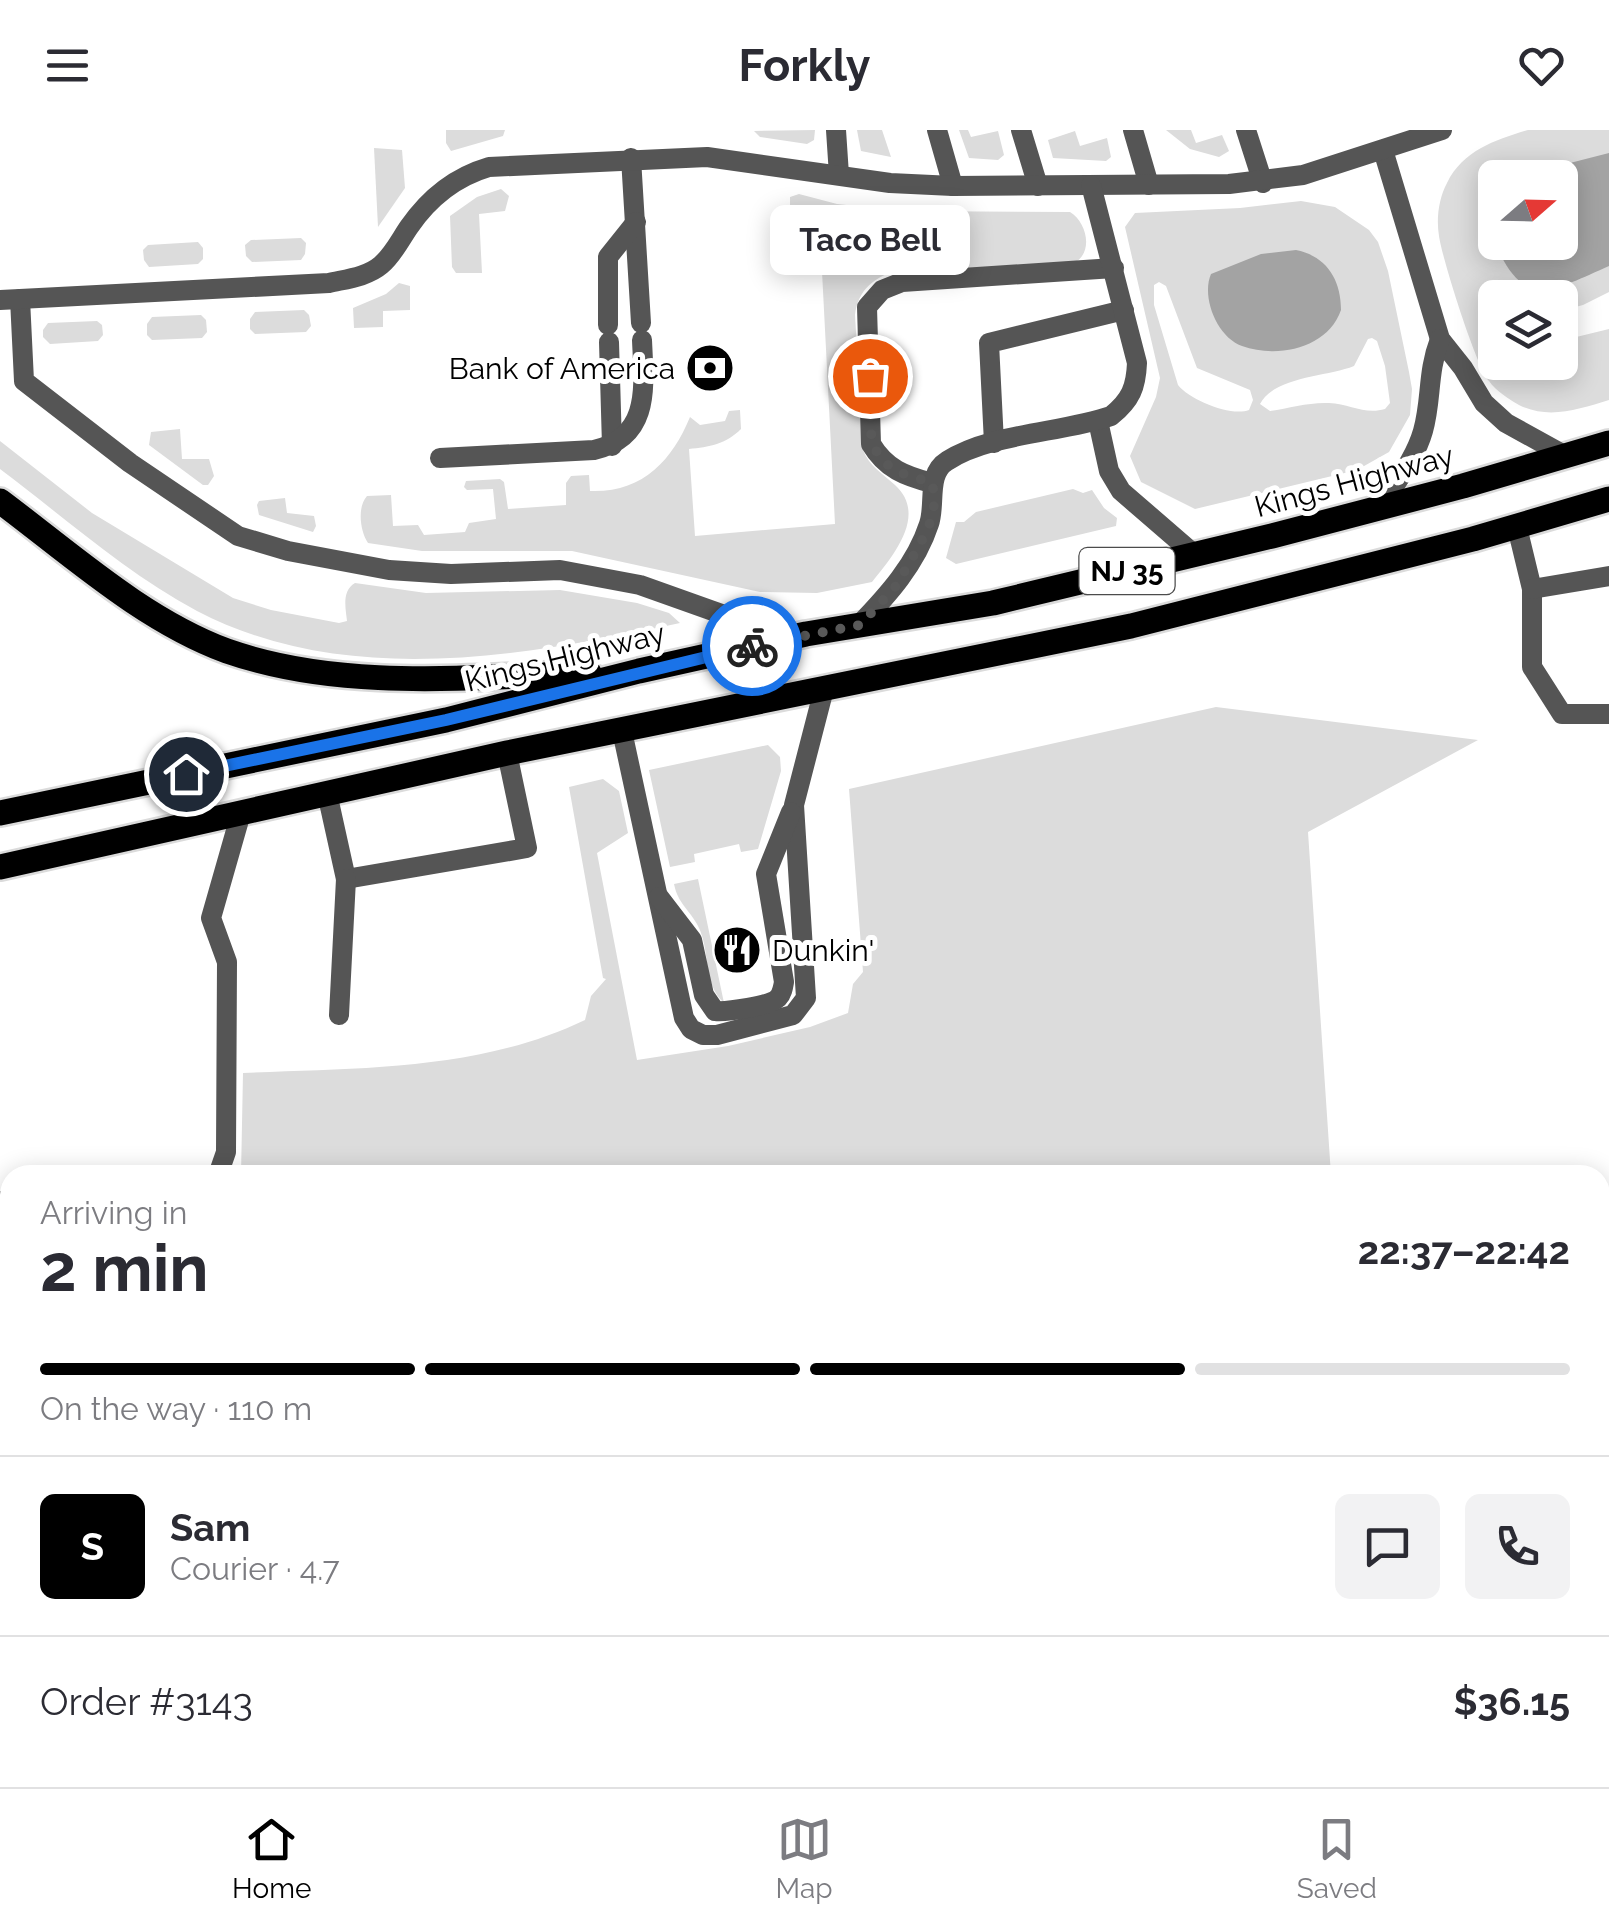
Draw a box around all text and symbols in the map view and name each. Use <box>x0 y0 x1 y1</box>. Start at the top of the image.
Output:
icon: menu <box>40 38 95 93</box>
icon: heart <box>1514 38 1569 93</box>
text: Forkly <box>738 39 871 92</box>
north arrow <box>1478 160 1578 260</box>
map controls <box>1478 160 1578 380</box>
callout: Taco Bell <box>770 206 970 276</box>
text: Taco Bell <box>799 221 941 258</box>
button: layers <box>1478 280 1578 380</box>
pin <box>828 334 913 419</box>
bank icon: Bank of America <box>684 342 736 394</box>
icon: bag <box>843 349 898 404</box>
place label: Bank of America <box>449 351 675 386</box>
street label: Kings Highway <box>1251 438 1457 524</box>
road number: NJ 35 <box>1080 548 1174 594</box>
courier <box>702 596 802 696</box>
street label: Kings Highway <box>462 615 668 699</box>
icon: bike <box>725 619 780 674</box>
pin <box>144 732 229 817</box>
icon: home <box>159 747 214 802</box>
restaurant icon: Dunkin' <box>711 924 763 976</box>
place label: Dunkin' <box>772 933 874 968</box>
text: Arriving in <box>40 1194 187 1231</box>
text: 22:37–22:42 <box>1358 1228 1570 1273</box>
text: 2 min <box>40 1230 209 1306</box>
text: On the way · 110 m <box>40 1390 312 1427</box>
button: chat <box>1335 1494 1440 1599</box>
button: phone <box>1465 1494 1570 1599</box>
text: Sam <box>170 1505 250 1550</box>
text: S <box>81 1524 104 1569</box>
text: Courier · 4.7 <box>170 1550 340 1587</box>
text: Order #3143 <box>40 1679 253 1724</box>
text: $36.15 <box>1453 1679 1570 1724</box>
tab: Home <box>232 1812 311 1905</box>
tab: Map <box>776 1812 833 1905</box>
tab: Saved <box>1297 1812 1377 1905</box>

